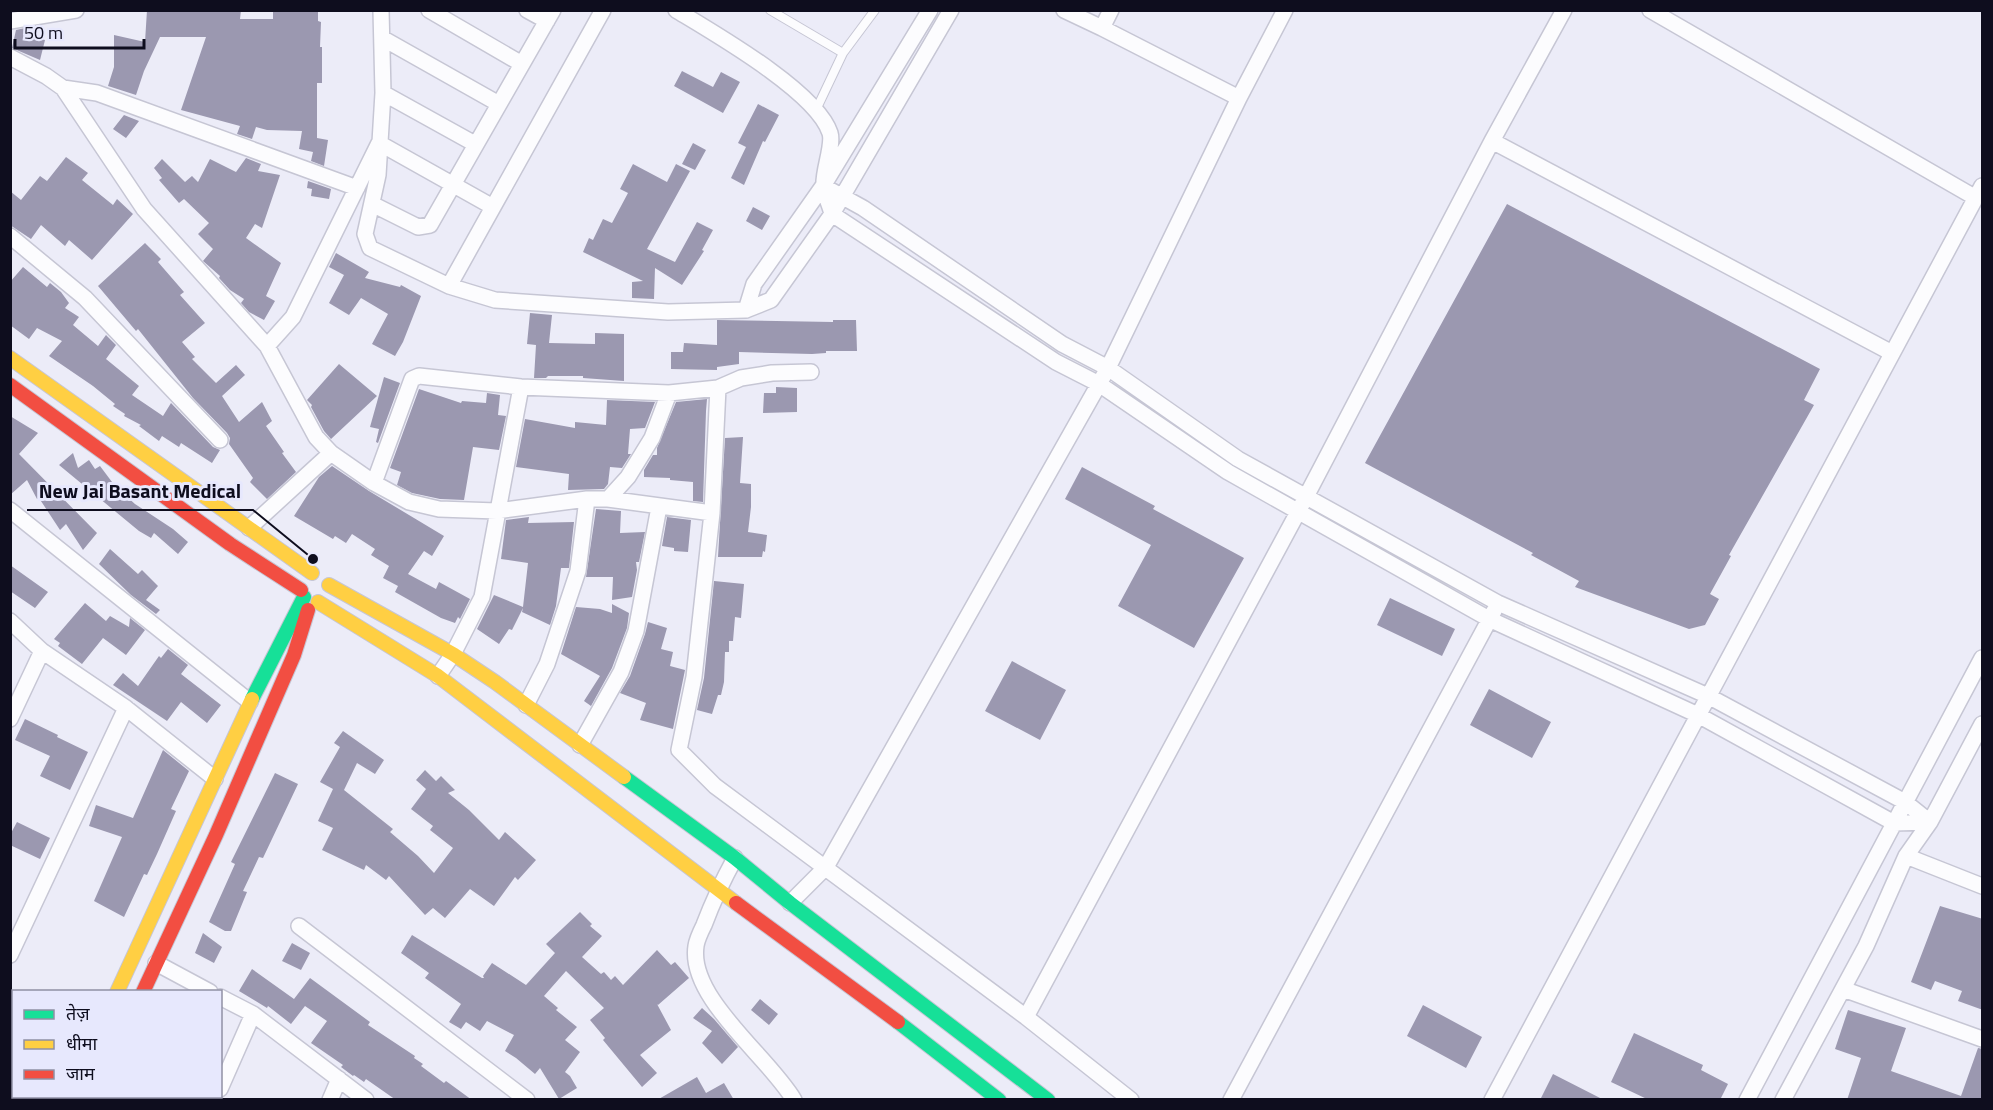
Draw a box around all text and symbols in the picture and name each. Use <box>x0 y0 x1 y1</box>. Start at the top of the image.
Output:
scale bar <box>15 12 144 50</box>
text: 50 m <box>24 19 63 46</box>
callout: New Jai Basant Medical <box>27 472 253 510</box>
text: New Jai Basant Medical <box>39 475 241 506</box>
legend <box>12 990 222 1098</box>
text: तेज़ <box>66 1000 90 1027</box>
text: धीमा <box>66 1030 97 1057</box>
text: जाम <box>66 1060 96 1087</box>

